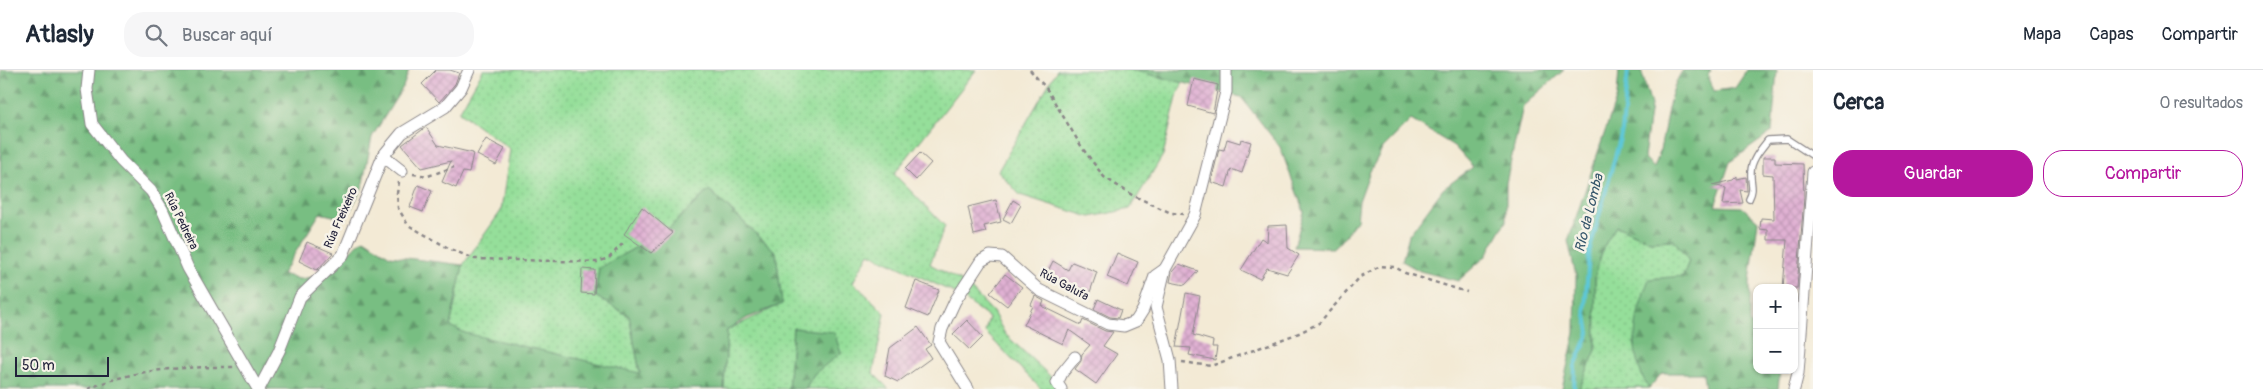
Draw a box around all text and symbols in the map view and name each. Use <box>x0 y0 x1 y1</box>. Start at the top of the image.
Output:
search box <box>124 12 474 57</box>
text: Atlasly <box>25 20 94 49</box>
icon: search <box>142 21 170 49</box>
text: Buscar aquí <box>182 23 273 47</box>
text: Mapa <box>2023 23 2061 46</box>
text: Capas <box>2089 23 2134 46</box>
text: Compartir <box>2162 23 2238 46</box>
text: Cerca <box>1833 89 1884 116</box>
text: 0 resultados <box>2159 93 2243 113</box>
button: Guardar <box>1833 150 2033 197</box>
button: Compartir <box>2043 150 2243 197</box>
water label: Río da Lomba <box>1571 171 1607 254</box>
street label: Rúa Freixeiro <box>321 185 361 251</box>
street label: Rúa Pedreira <box>161 190 201 252</box>
street label: Rúa Galufa <box>1037 266 1092 304</box>
map controls <box>1753 284 1798 374</box>
button: + <box>1753 284 1798 329</box>
button: − <box>1753 329 1798 374</box>
scale bar <box>15 354 109 377</box>
text: 50 m <box>22 357 55 374</box>

